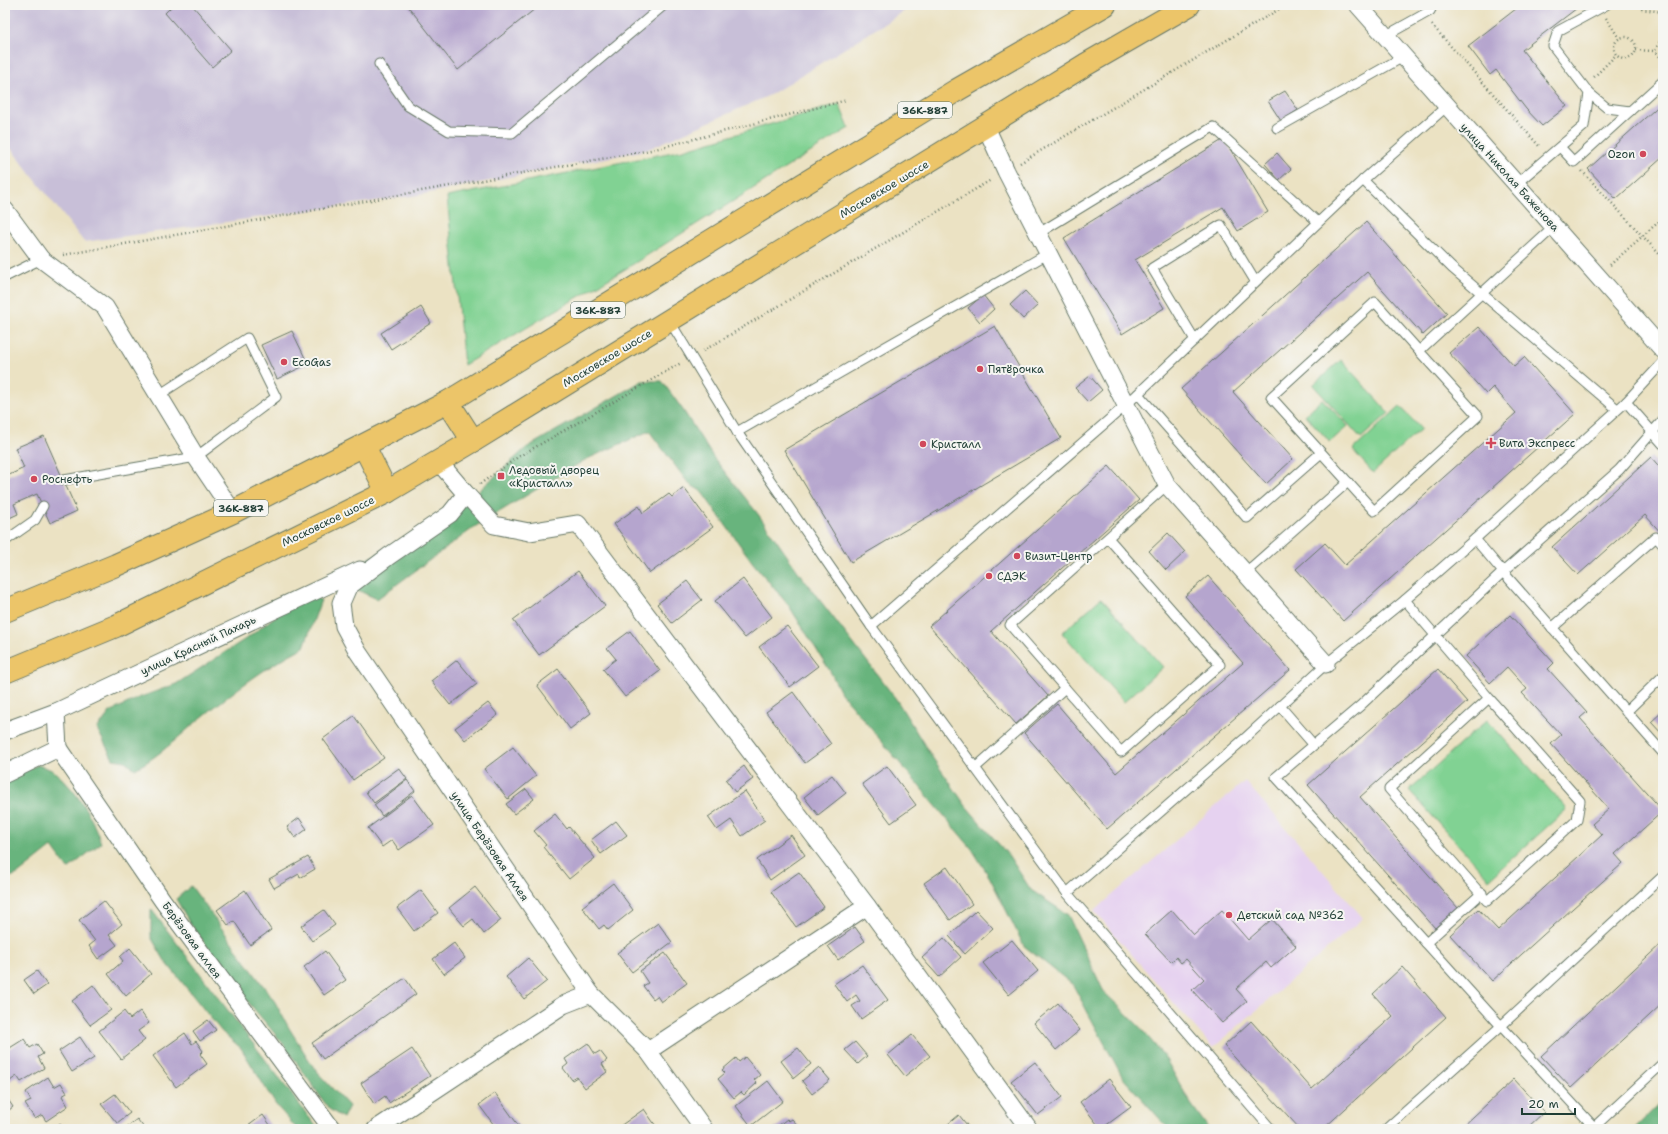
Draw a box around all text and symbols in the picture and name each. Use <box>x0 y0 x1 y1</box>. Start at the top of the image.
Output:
road number: 36К-887 <box>898 102 952 118</box>
street label: улица Николая Баженова <box>1457 120 1563 235</box>
place label: Ozon <box>1608 147 1635 162</box>
marker: Ozon <box>1638 149 1648 159</box>
street label: Московское шоссе <box>837 157 932 222</box>
road number: 36К-887 <box>571 302 625 318</box>
street label: Московское шоссе <box>560 326 655 391</box>
place label: EcoGas <box>292 355 331 370</box>
marker: EcoGas <box>279 357 289 367</box>
place label: Пятёрочка <box>988 362 1044 377</box>
marker: Пятёрочка <box>975 364 985 374</box>
place label: Вита Экспресс <box>1499 436 1576 451</box>
place label: Кристалл <box>931 437 981 452</box>
marker: Вита Экспресс <box>1486 438 1496 448</box>
marker: Кристалл <box>918 439 928 449</box>
place label: Ледовый дворец «Кристалл» <box>509 463 599 491</box>
marker: Ледовый дворец «Кристалл» <box>496 471 506 481</box>
place label: Роснефть <box>42 472 93 487</box>
marker: Роснефть <box>29 474 39 484</box>
street label: Московское шоссе <box>279 492 377 550</box>
road number: 36К-887 <box>214 500 268 516</box>
place label: Визит-Центр <box>1025 549 1092 564</box>
marker: Визит-Центр <box>1012 551 1022 561</box>
place label: СДЭК <box>997 569 1026 584</box>
marker: СДЭК <box>984 571 994 581</box>
street label: улица Красный Пахарь <box>138 612 259 679</box>
street label: улица Берёзовая Аллея <box>447 788 532 904</box>
street label: Берёзовая аллея <box>159 899 225 982</box>
place label: Детский сад №362 <box>1237 908 1344 923</box>
marker: Детский сад №362 <box>1224 910 1234 920</box>
scale bar <box>1522 1090 1575 1116</box>
text: 20 m <box>1528 1096 1559 1112</box>

